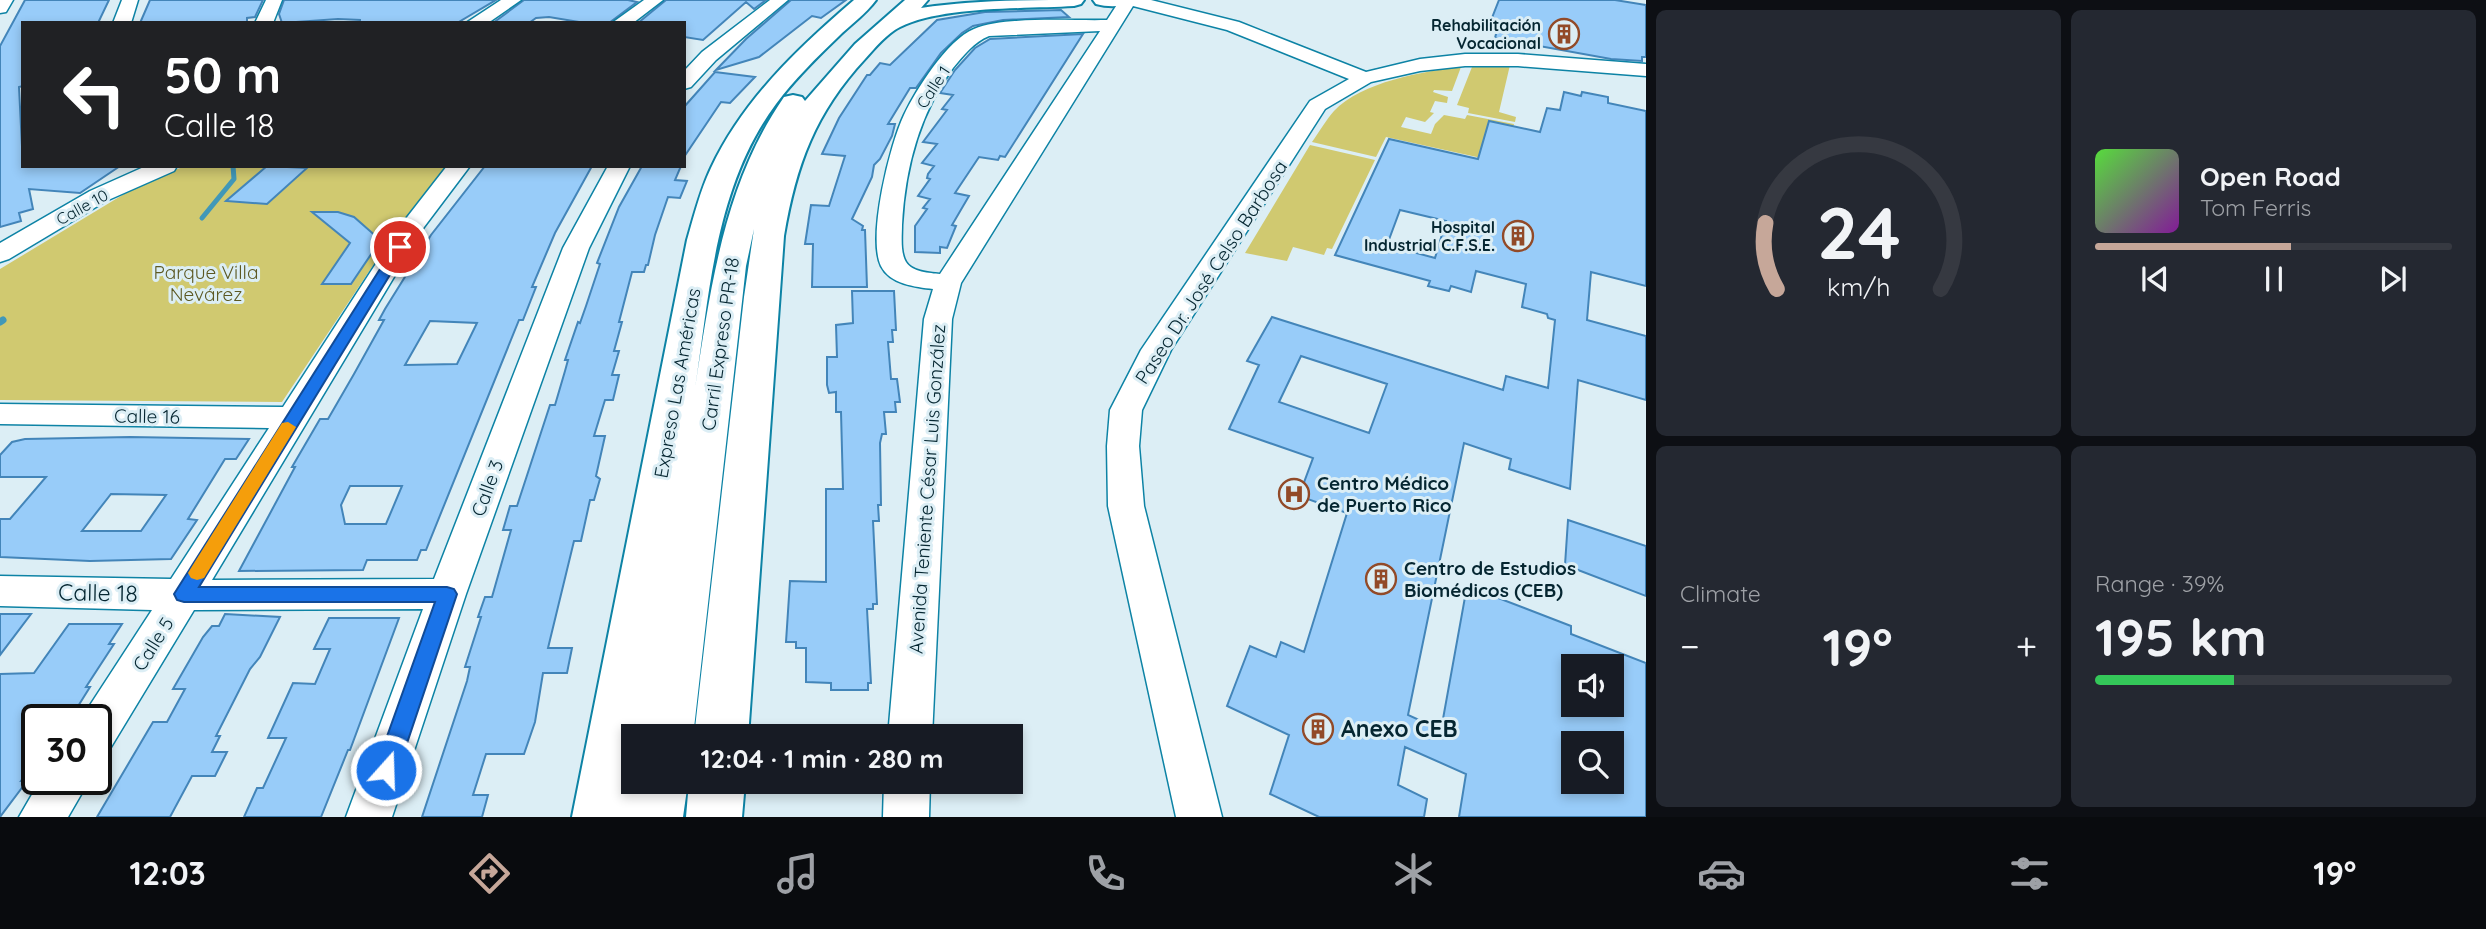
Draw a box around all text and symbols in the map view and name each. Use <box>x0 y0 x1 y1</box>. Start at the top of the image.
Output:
place label: Rehabilitación Vocacional <box>1431 15 1541 53</box>
building icon: Rehabilitación Vocacional <box>1547 17 1581 51</box>
text: 50 m <box>164 44 281 105</box>
icon: left <box>49 49 140 140</box>
street label: Calle 1 <box>912 62 954 112</box>
text: Calle 18 <box>164 105 275 145</box>
street label: Paseo Dr. José Celso Barbosa <box>1130 156 1292 388</box>
text: Open Road <box>2200 160 2341 193</box>
street label: Calle 10 <box>53 185 111 229</box>
text: 24 <box>1816 187 1901 278</box>
text: Tom Ferris <box>2200 193 2311 222</box>
pin <box>370 217 430 277</box>
place label: Hospital Industrial C.F.S.E. <box>1364 217 1495 255</box>
building icon: Hospital Industrial C.F.S.E. <box>1501 219 1535 253</box>
icon: arrive <box>381 228 419 266</box>
street label: Carril Expreso PR-18 <box>696 256 744 432</box>
park label: Parque Villa Nevárez <box>154 260 258 306</box>
icon: previous <box>2136 260 2174 298</box>
icon: pause <box>2255 260 2293 298</box>
icon: next <box>2374 260 2412 298</box>
text: km/h <box>1827 271 1890 302</box>
street label: Expreso Las Américas <box>648 286 706 480</box>
street label: Avenida Teniente César Luis González <box>904 323 950 655</box>
street label: Calle 16 <box>114 403 180 429</box>
street label: Calle 3 <box>466 456 508 520</box>
place label: Centro Médico de Puerto Rico <box>1317 471 1452 517</box>
hospital icon: Centro Médico de Puerto Rico <box>1277 477 1311 511</box>
place label: Centro de Estudios Biomédicos (CEB) <box>1404 556 1576 602</box>
building icon: Centro de Estudios Biomédicos (CEB) <box>1364 562 1398 596</box>
text: Range · 39% <box>2095 569 2224 598</box>
street label: Calle 18 <box>58 577 138 608</box>
text: Climate <box>1680 579 1761 608</box>
text: 195 km <box>2095 604 2267 669</box>
street label: Calle 5 <box>127 613 179 675</box>
text: 19° <box>1823 614 1893 679</box>
text: − <box>1680 622 1700 670</box>
text: + <box>2016 622 2037 670</box>
map controls <box>1561 654 1624 794</box>
button: sound <box>1561 654 1624 717</box>
speed limit sign: 30 <box>21 704 112 795</box>
building icon: Anexo CEB <box>1301 712 1335 746</box>
place label: Anexo CEB <box>1341 714 1458 743</box>
button: search <box>1561 731 1624 794</box>
position arrow <box>349 733 423 807</box>
text: 12:04 · 1 min · 280 m <box>700 742 944 775</box>
icon: directions <box>465 849 514 898</box>
icon: music <box>773 849 822 898</box>
icon: phone <box>1081 849 1130 898</box>
icon: climate <box>1389 849 1438 898</box>
icon: car <box>1697 849 1746 898</box>
icon: filters <box>2005 849 2054 898</box>
text: 12:03 <box>130 853 206 893</box>
text: 19° <box>2313 853 2356 893</box>

